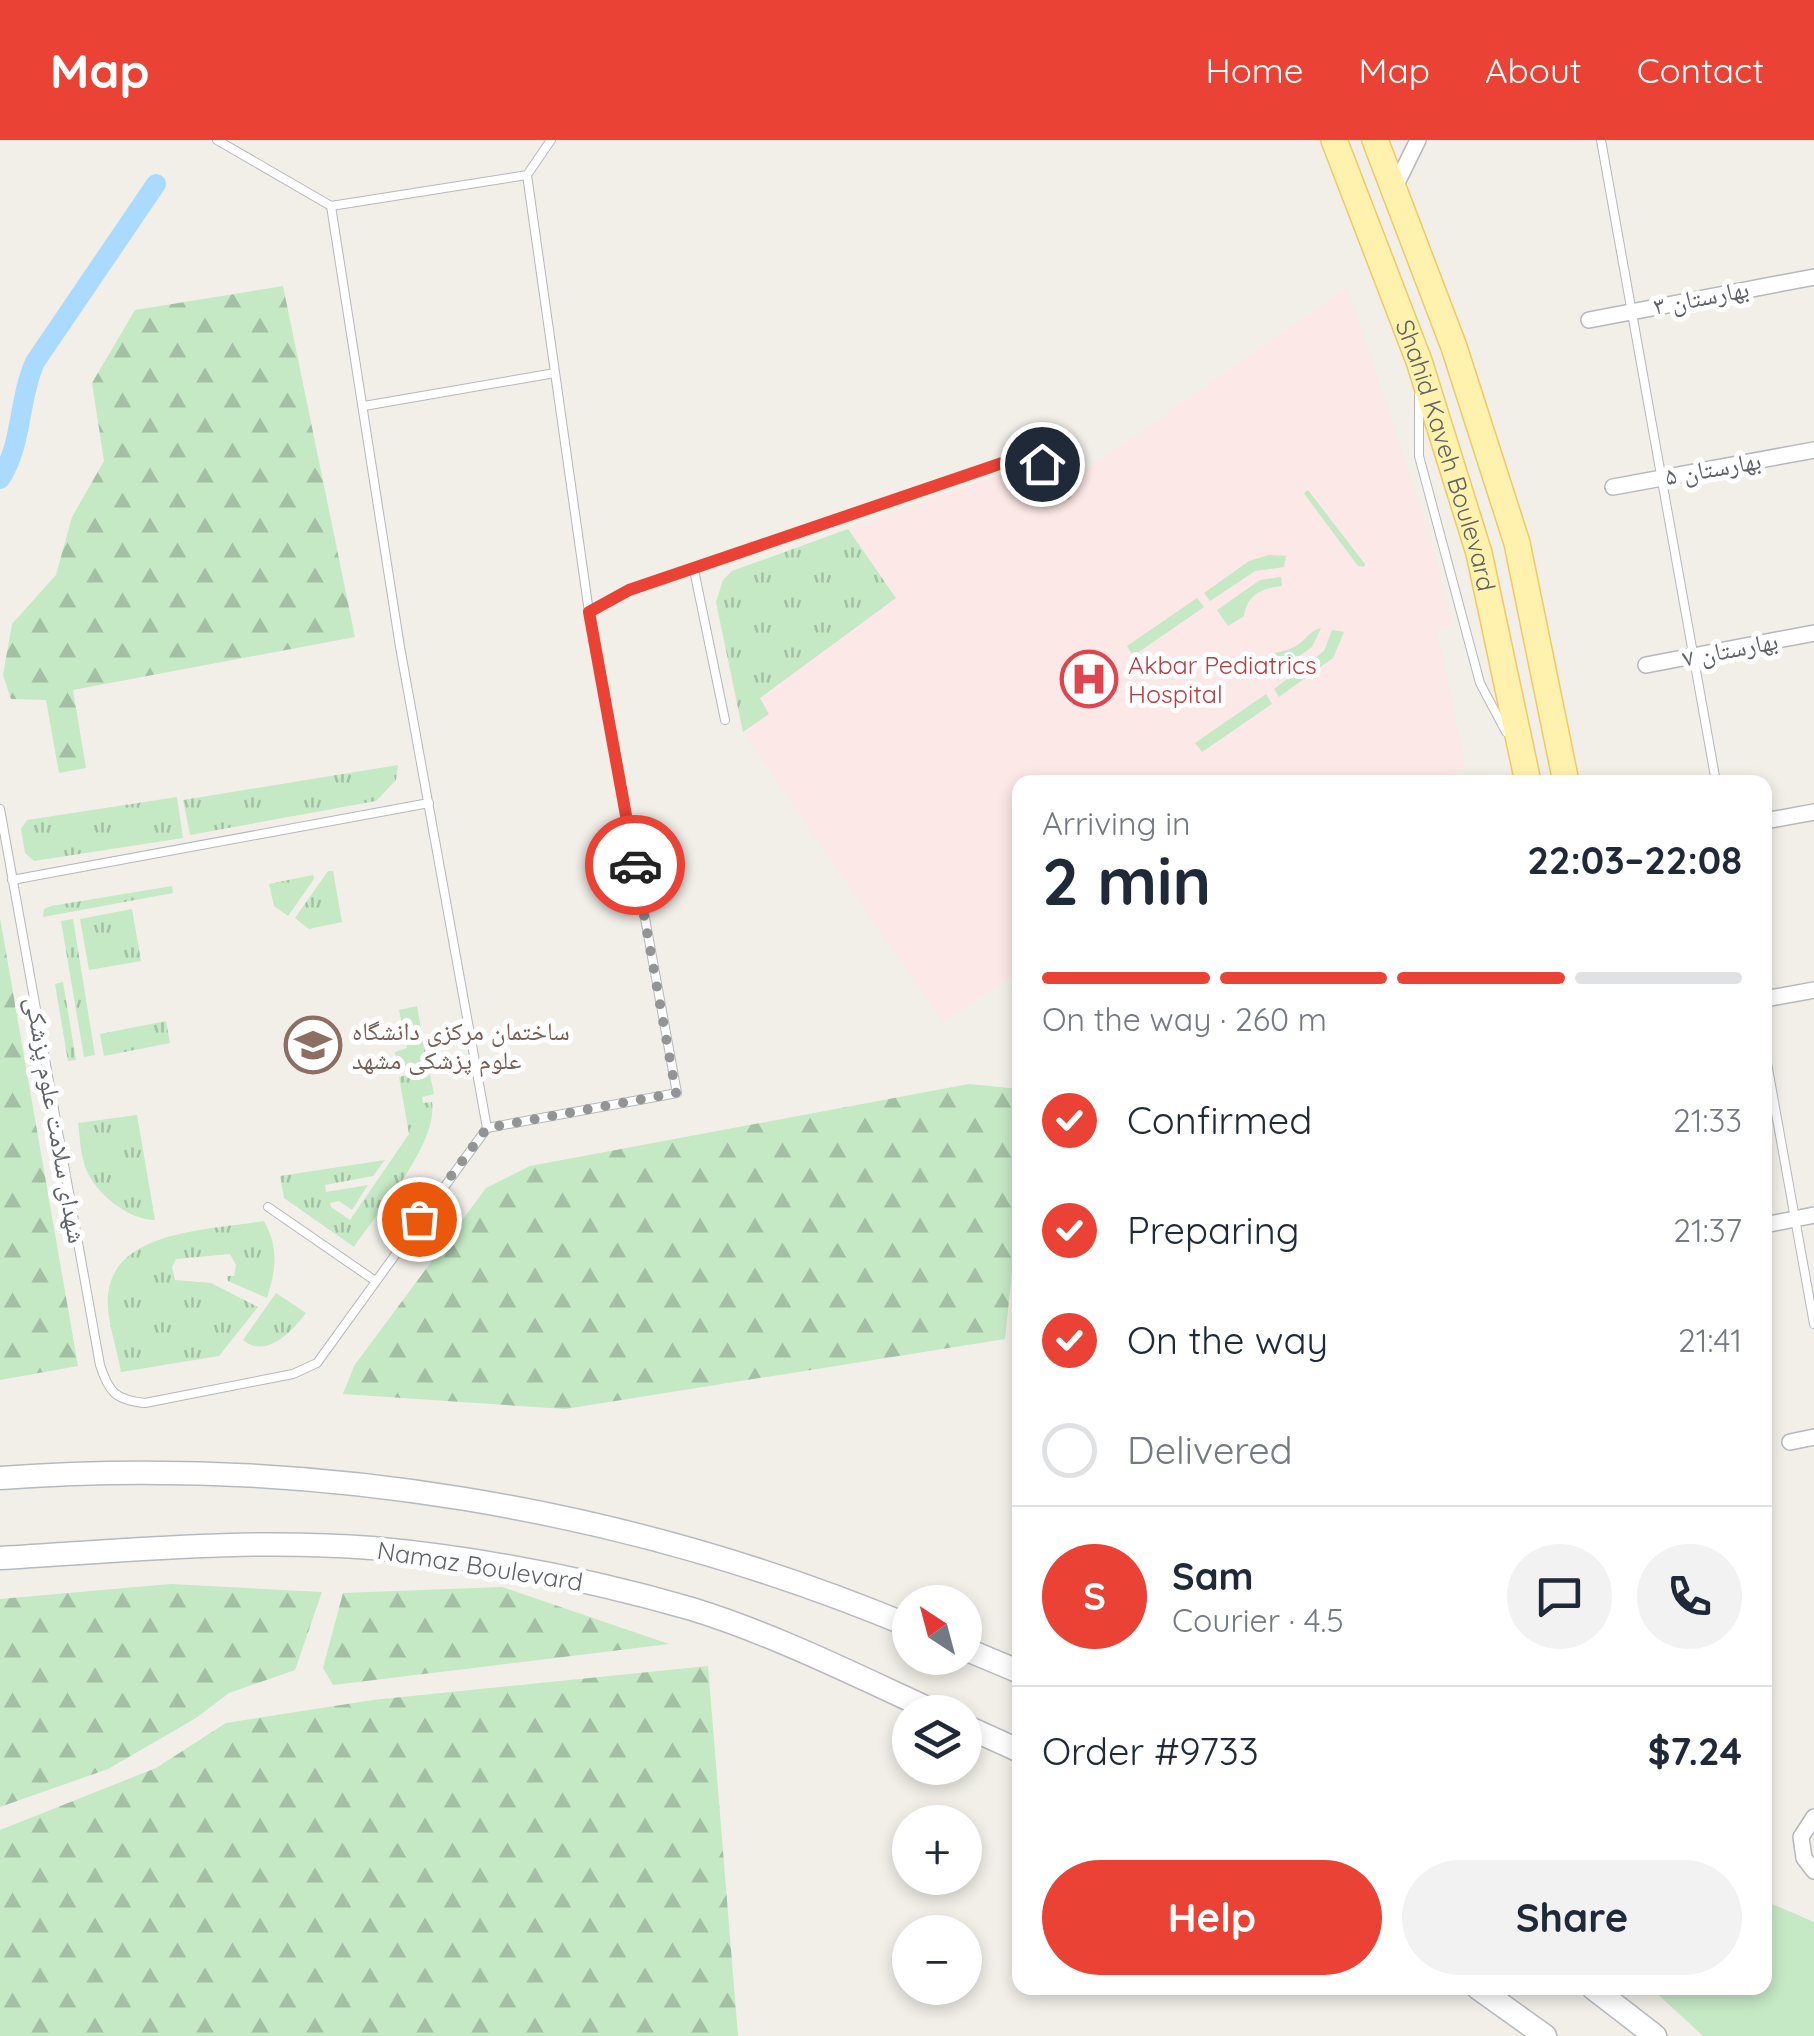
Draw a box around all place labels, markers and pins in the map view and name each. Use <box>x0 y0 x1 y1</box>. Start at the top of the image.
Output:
pin <box>1000 422 1085 507</box>
hospital icon: Akbar Pediatrics Hospital <box>1059 649 1119 709</box>
place label: Akbar Pediatrics Hospital <box>1128 649 1317 709</box>
school or university icon: ساختمان مرکزی دانشگاه علوم پزشکی مشهد <box>283 1015 343 1075</box>
place label: ساختمان مرکزی دانشگاه علوم پزشکی مشهد <box>352 1015 570 1077</box>
pin <box>377 1177 462 1262</box>

